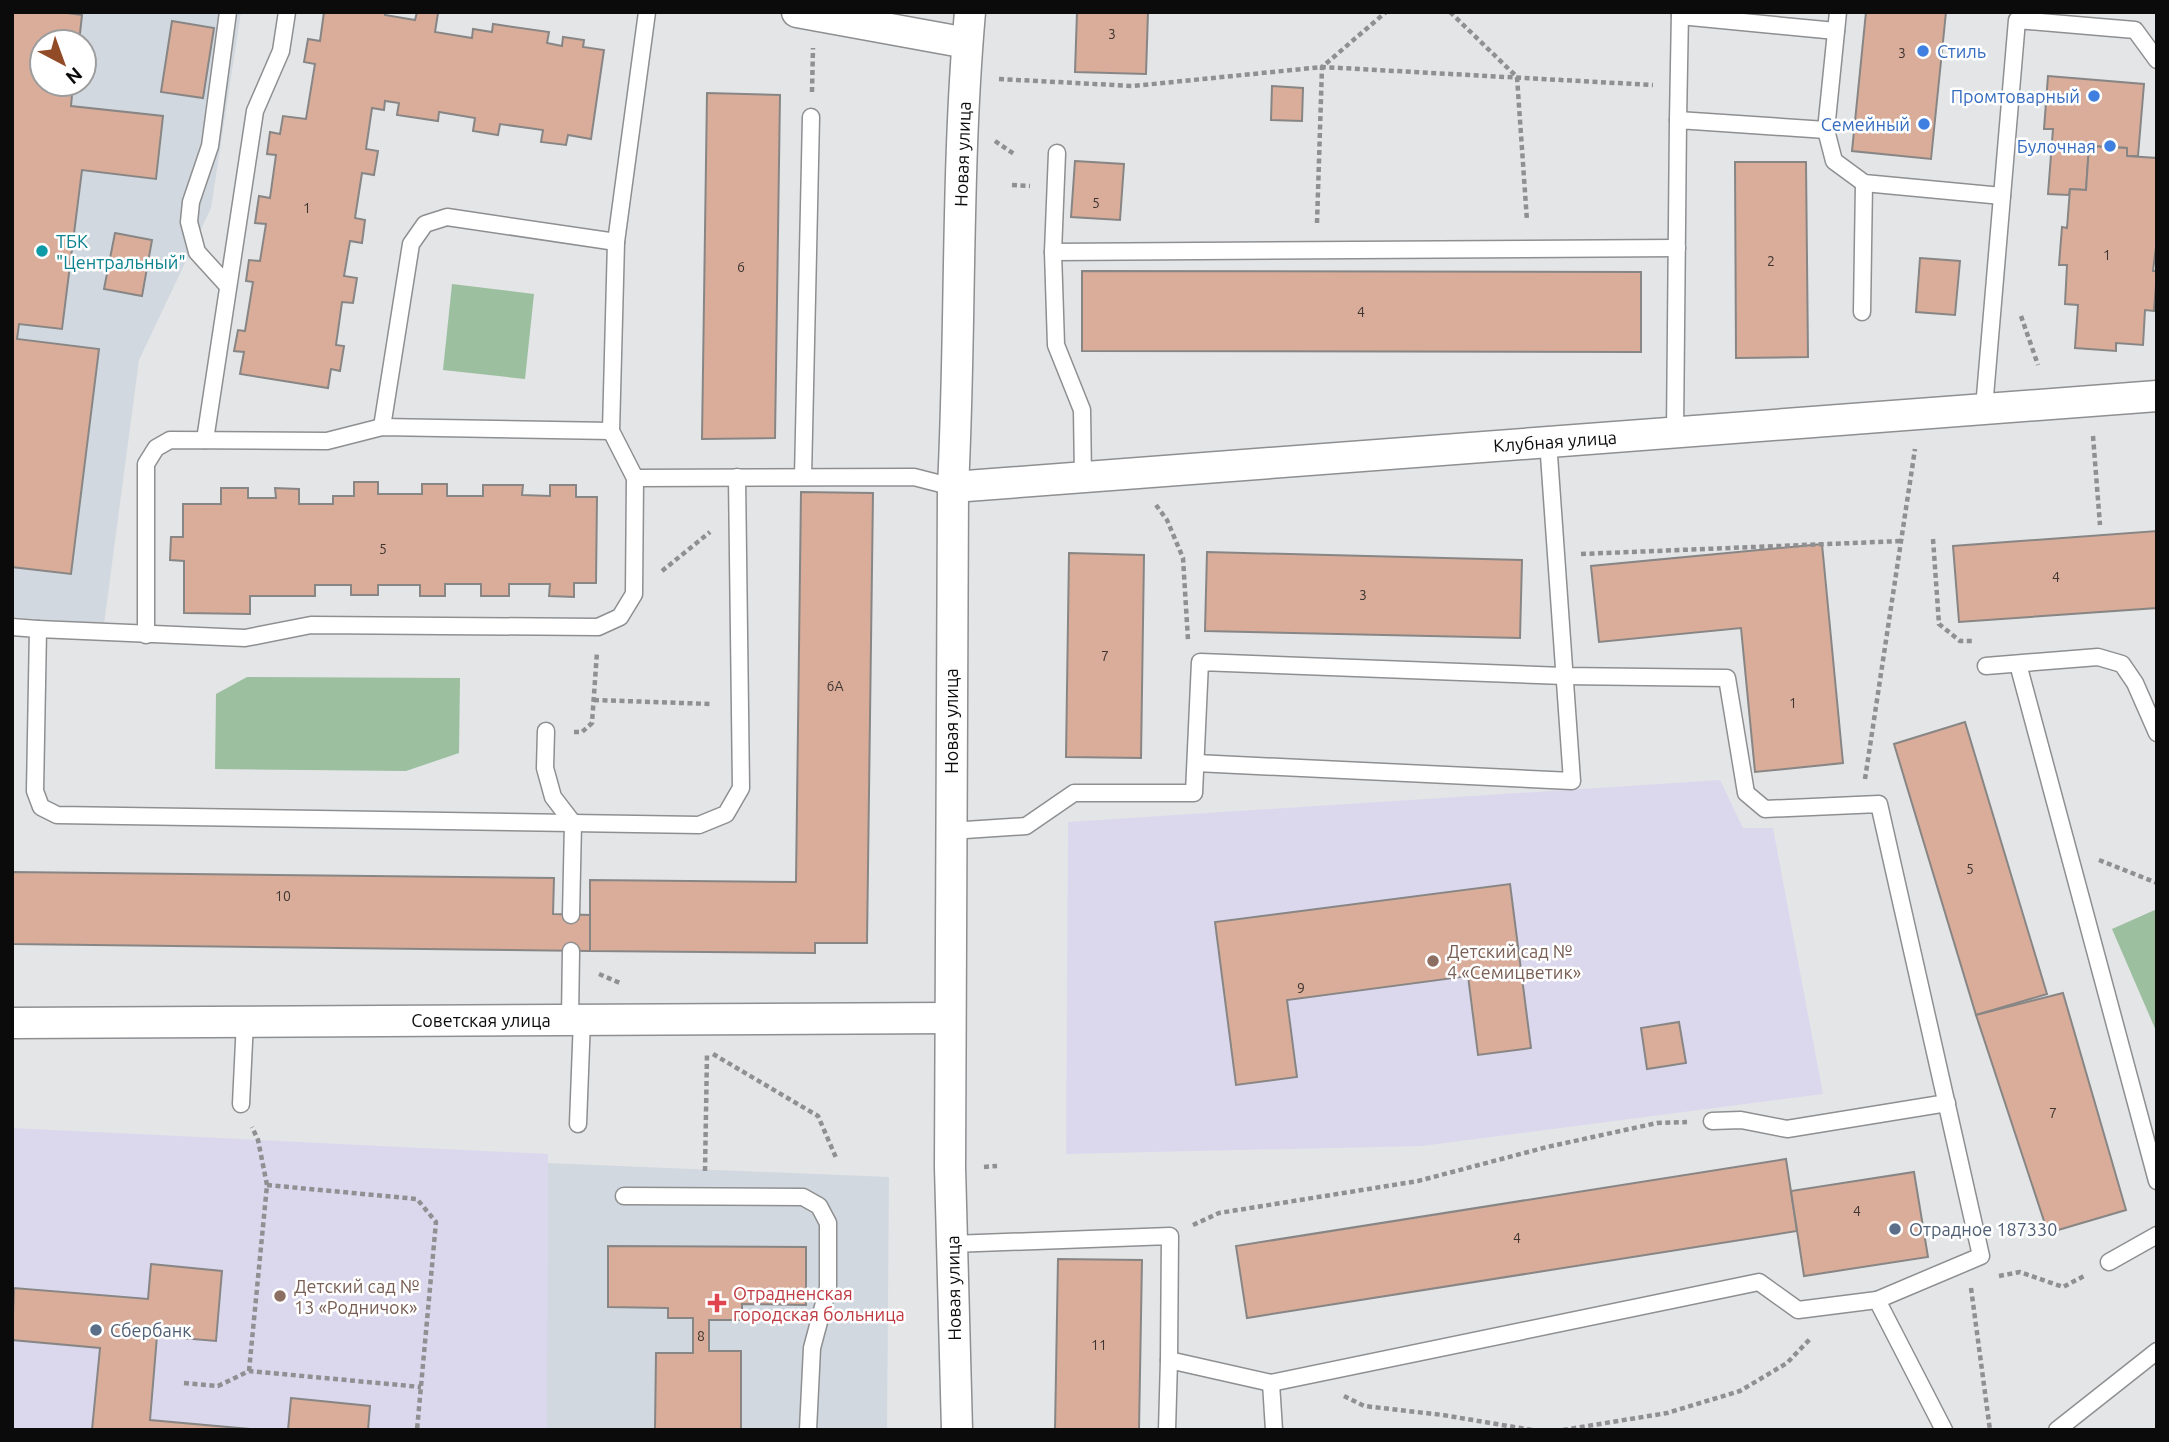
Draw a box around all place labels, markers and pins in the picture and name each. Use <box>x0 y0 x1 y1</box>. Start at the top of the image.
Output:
place label: Стиль <box>1937 41 1986 61</box>
marker: Стиль <box>1915 43 1931 59</box>
place label: Промтоварный <box>1951 86 2080 106</box>
marker: Промтоварный <box>2086 88 2102 104</box>
place label: Семейный <box>1821 114 1910 134</box>
marker: Семейный <box>1916 116 1932 132</box>
place label: Булочная <box>2017 136 2096 156</box>
marker: Булочная <box>2102 138 2118 154</box>
place label: ТБК "Центральный" <box>56 231 186 272</box>
marker: ТБК "Центральный" <box>34 243 50 259</box>
place label: Детский сад № 4 «Семицветик» <box>1447 941 1581 982</box>
marker: Детский сад № 4 «Семицветик» <box>1425 953 1441 969</box>
place label: Отрадное 187330 <box>1909 1219 2057 1239</box>
marker: Отрадное 187330 <box>1887 1221 1903 1237</box>
place label: Детский сад № 13 «Родничок» <box>294 1276 420 1317</box>
place label: Отрадненская городская больница <box>733 1283 905 1324</box>
marker: Детский сад № 13 «Родничок» <box>272 1288 288 1304</box>
marker: Отрадненская городская больница <box>707 1293 727 1313</box>
place label: Сбербанк <box>110 1320 192 1340</box>
marker: Сбербанк <box>88 1322 104 1338</box>

